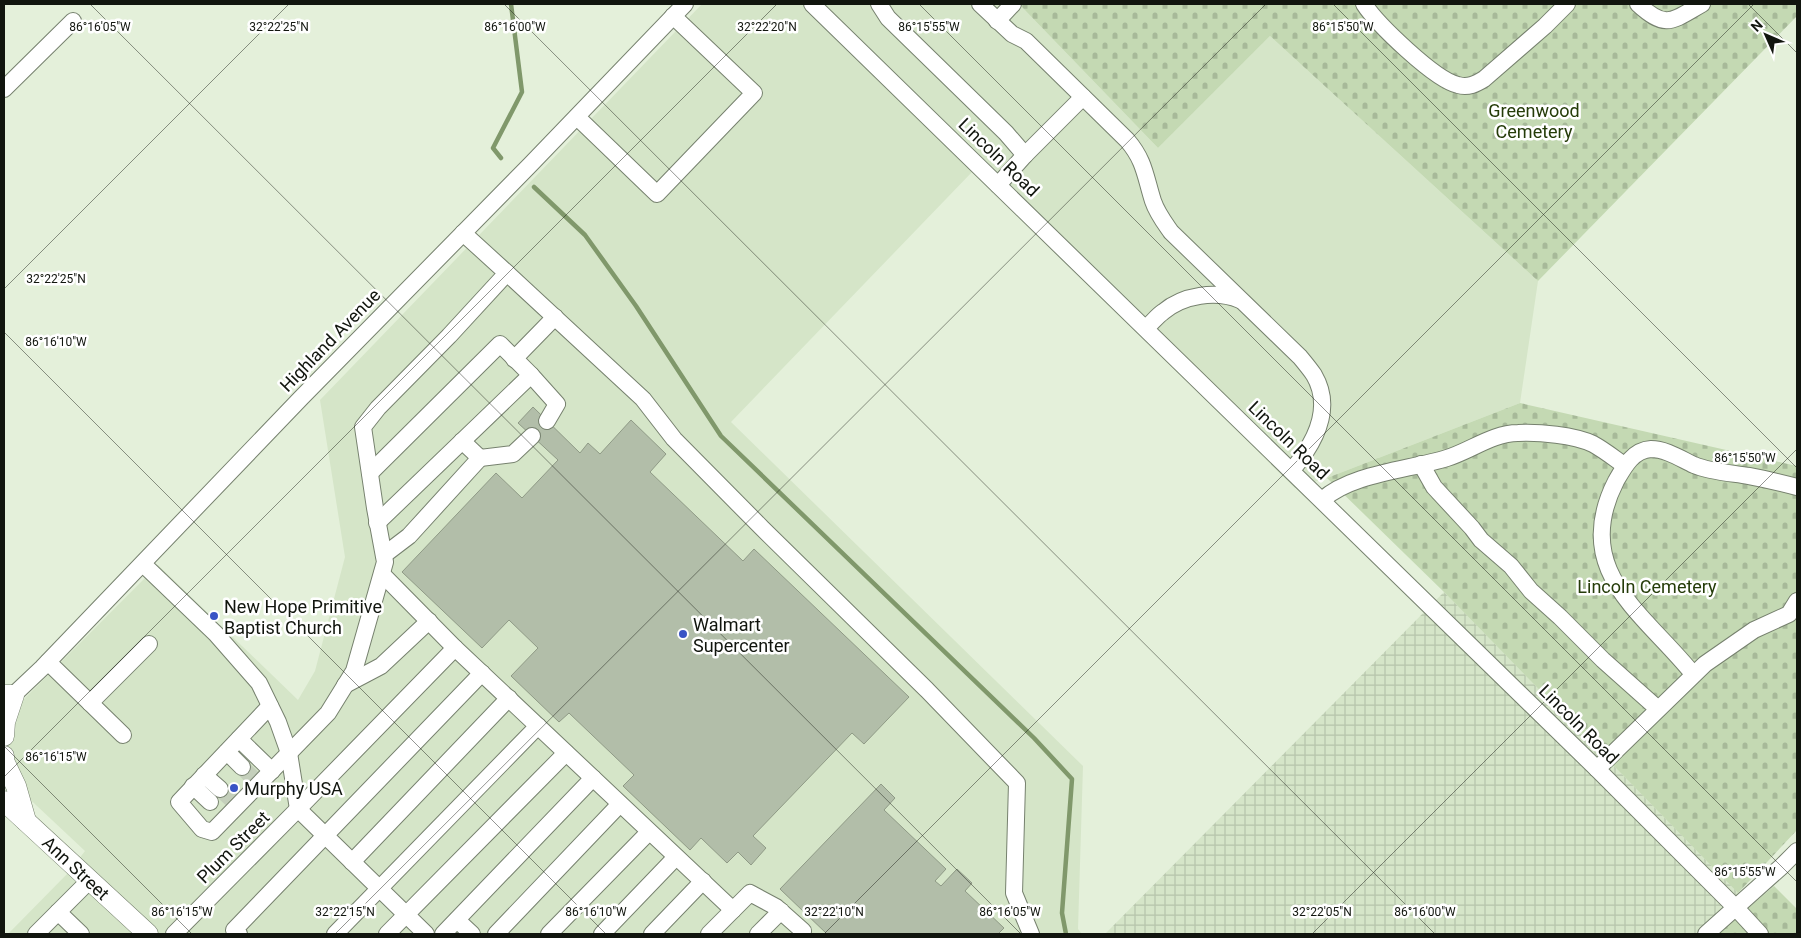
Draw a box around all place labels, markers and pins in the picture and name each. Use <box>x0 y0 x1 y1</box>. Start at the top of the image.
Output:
place label: New Hope Primitive Baptist Church <box>224 596 382 638</box>
marker: New Hope Primitive Baptist Church <box>208 610 220 622</box>
place label: Walmart Supercenter <box>693 614 790 656</box>
marker: Walmart Supercenter <box>677 628 689 640</box>
place label: Murphy USA <box>244 778 343 799</box>
marker: Murphy USA <box>228 782 240 794</box>

